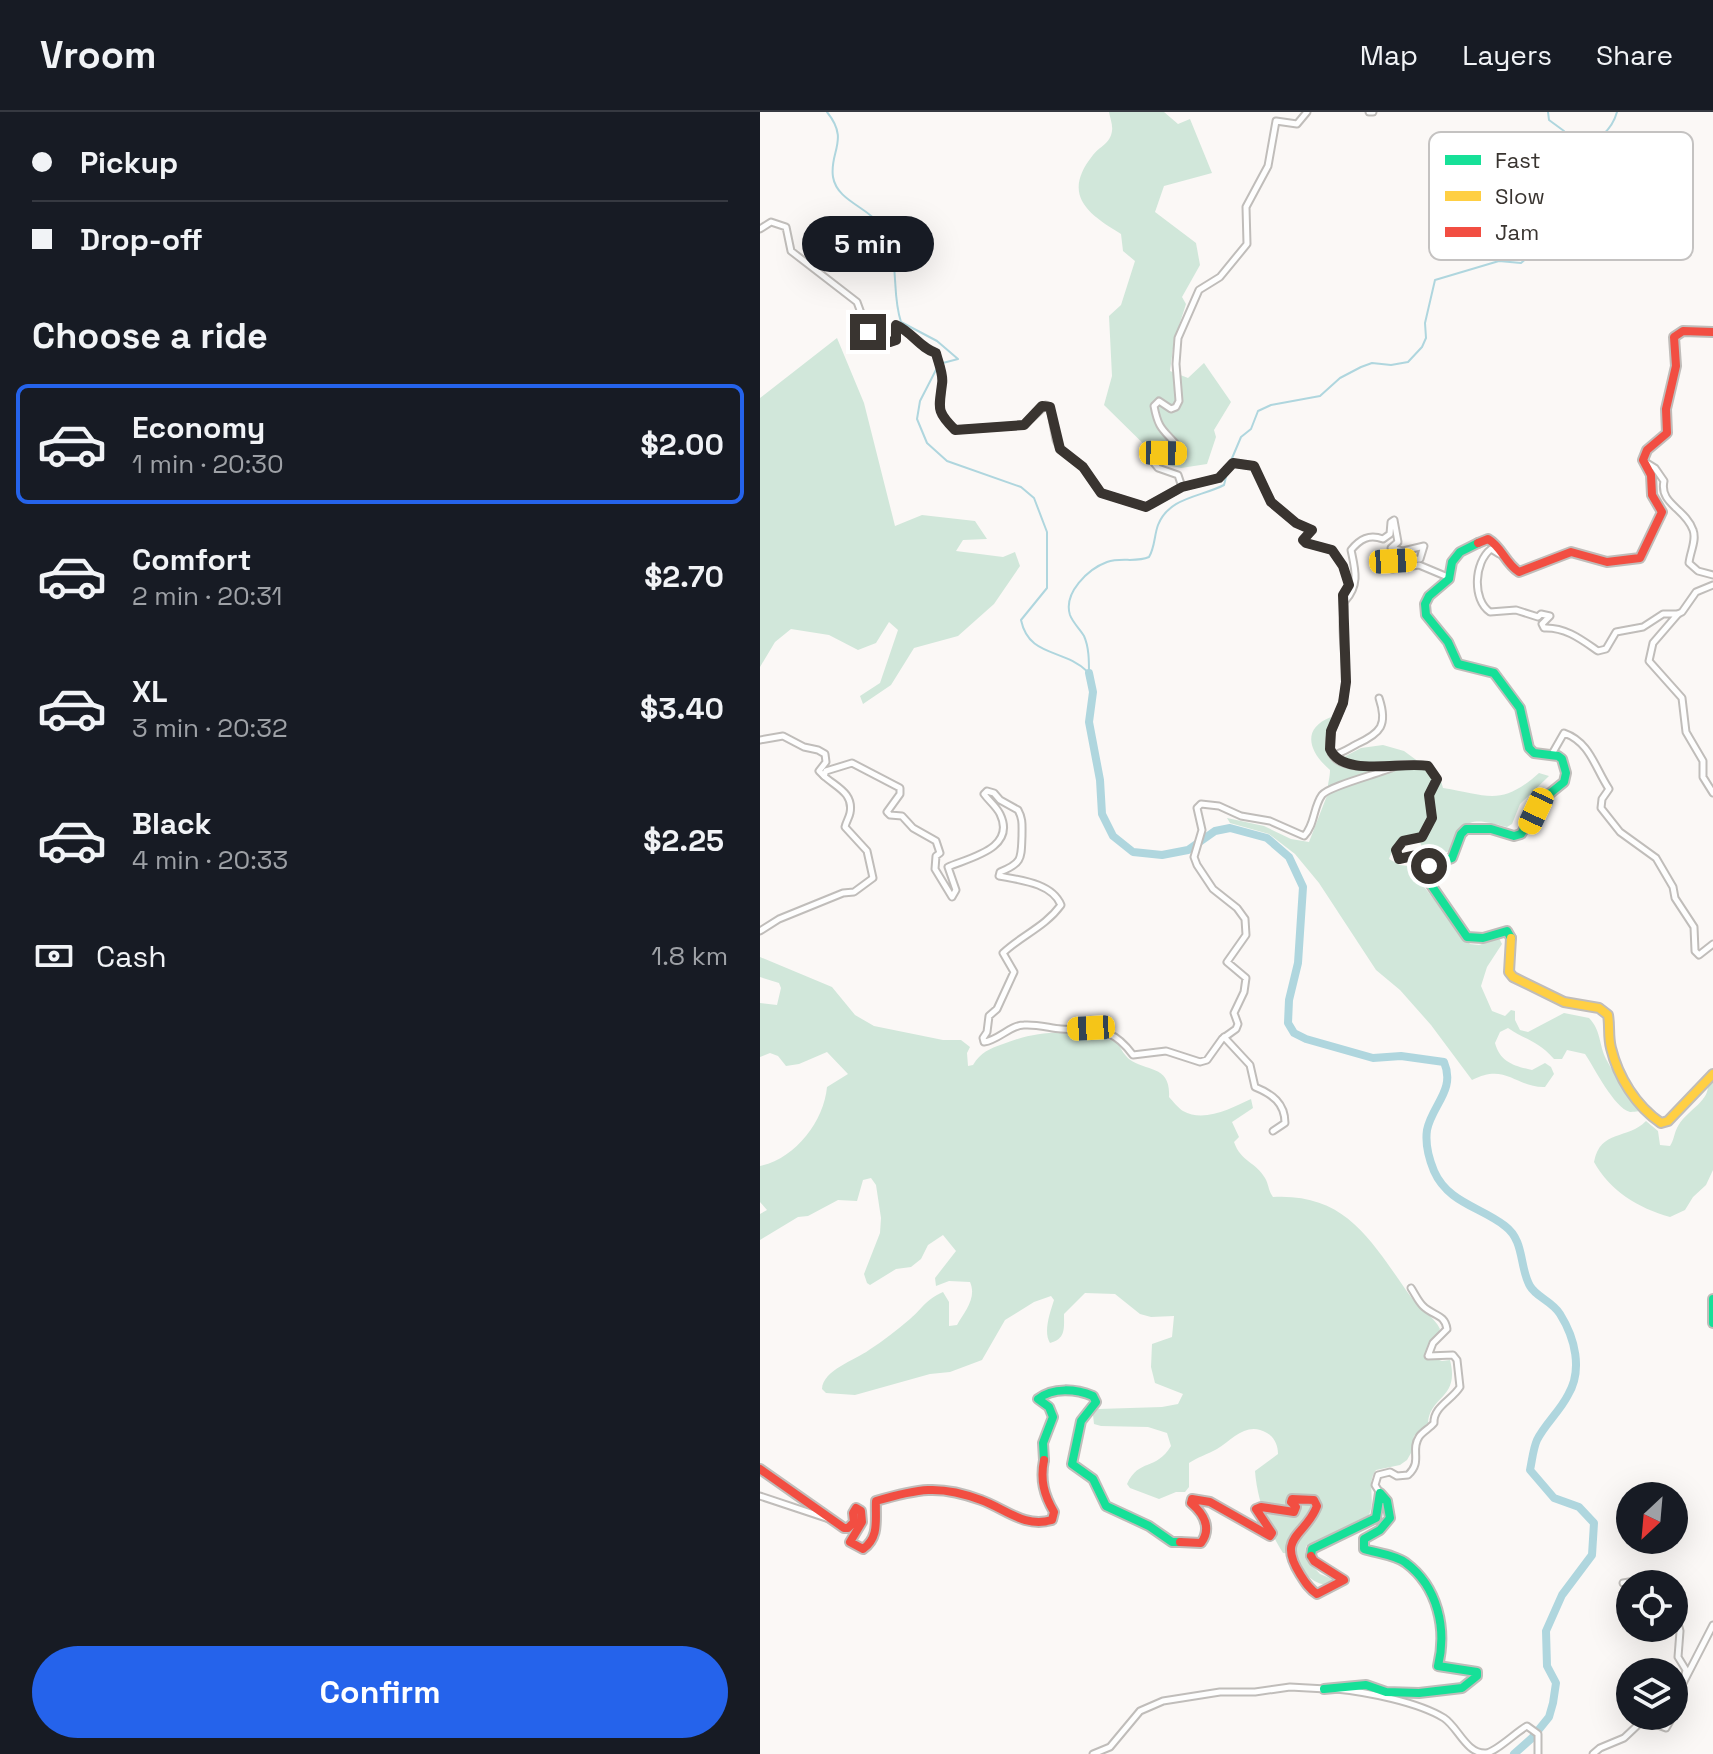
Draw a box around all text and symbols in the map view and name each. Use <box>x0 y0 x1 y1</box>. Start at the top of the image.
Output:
text: Vroom <box>40 31 157 79</box>
text: Map <box>1360 37 1418 73</box>
text: Layers <box>1462 37 1552 73</box>
text: Share <box>1596 37 1673 73</box>
legend <box>1429 132 1693 260</box>
text: Pickup <box>80 143 178 182</box>
text: Fast <box>1495 146 1541 174</box>
text: Slow <box>1495 182 1545 210</box>
callout: 5 min <box>802 216 934 272</box>
text: Jam <box>1495 218 1539 246</box>
text: Drop-off <box>80 220 203 259</box>
text: 5 min <box>834 227 902 261</box>
text: Choose a ride <box>32 313 268 359</box>
route end <box>850 314 886 350</box>
icon: car <box>36 408 108 480</box>
text: Economy <box>132 408 265 447</box>
text: $2.00 <box>641 425 724 464</box>
car <box>1139 441 1187 465</box>
text: 1 min · 20:30 <box>132 447 284 481</box>
icon: car <box>36 540 108 612</box>
text: Comfort <box>132 540 251 579</box>
car <box>1368 548 1418 574</box>
text: $2.70 <box>644 557 724 596</box>
text: 2 min · 20:31 <box>132 579 282 613</box>
icon: car <box>36 672 108 744</box>
text: XL <box>132 672 168 711</box>
text: $3.40 <box>640 689 724 728</box>
text: 3 min · 20:32 <box>132 711 288 745</box>
car <box>1515 784 1557 838</box>
icon: car <box>36 804 108 876</box>
text: Black <box>132 804 211 843</box>
text: $2.25 <box>643 821 724 860</box>
text: 4 min · 20:33 <box>132 843 288 877</box>
route start <box>1411 848 1447 884</box>
icon: cash <box>32 934 76 978</box>
text: Cash <box>96 937 167 976</box>
text: 1.8 km <box>651 939 728 973</box>
car <box>1066 1015 1116 1041</box>
north arrow <box>1616 1482 1688 1554</box>
map controls <box>1616 1482 1688 1730</box>
button: locate <box>1616 1570 1688 1642</box>
button: Confirm <box>32 1646 728 1738</box>
button: layers <box>1616 1658 1688 1730</box>

